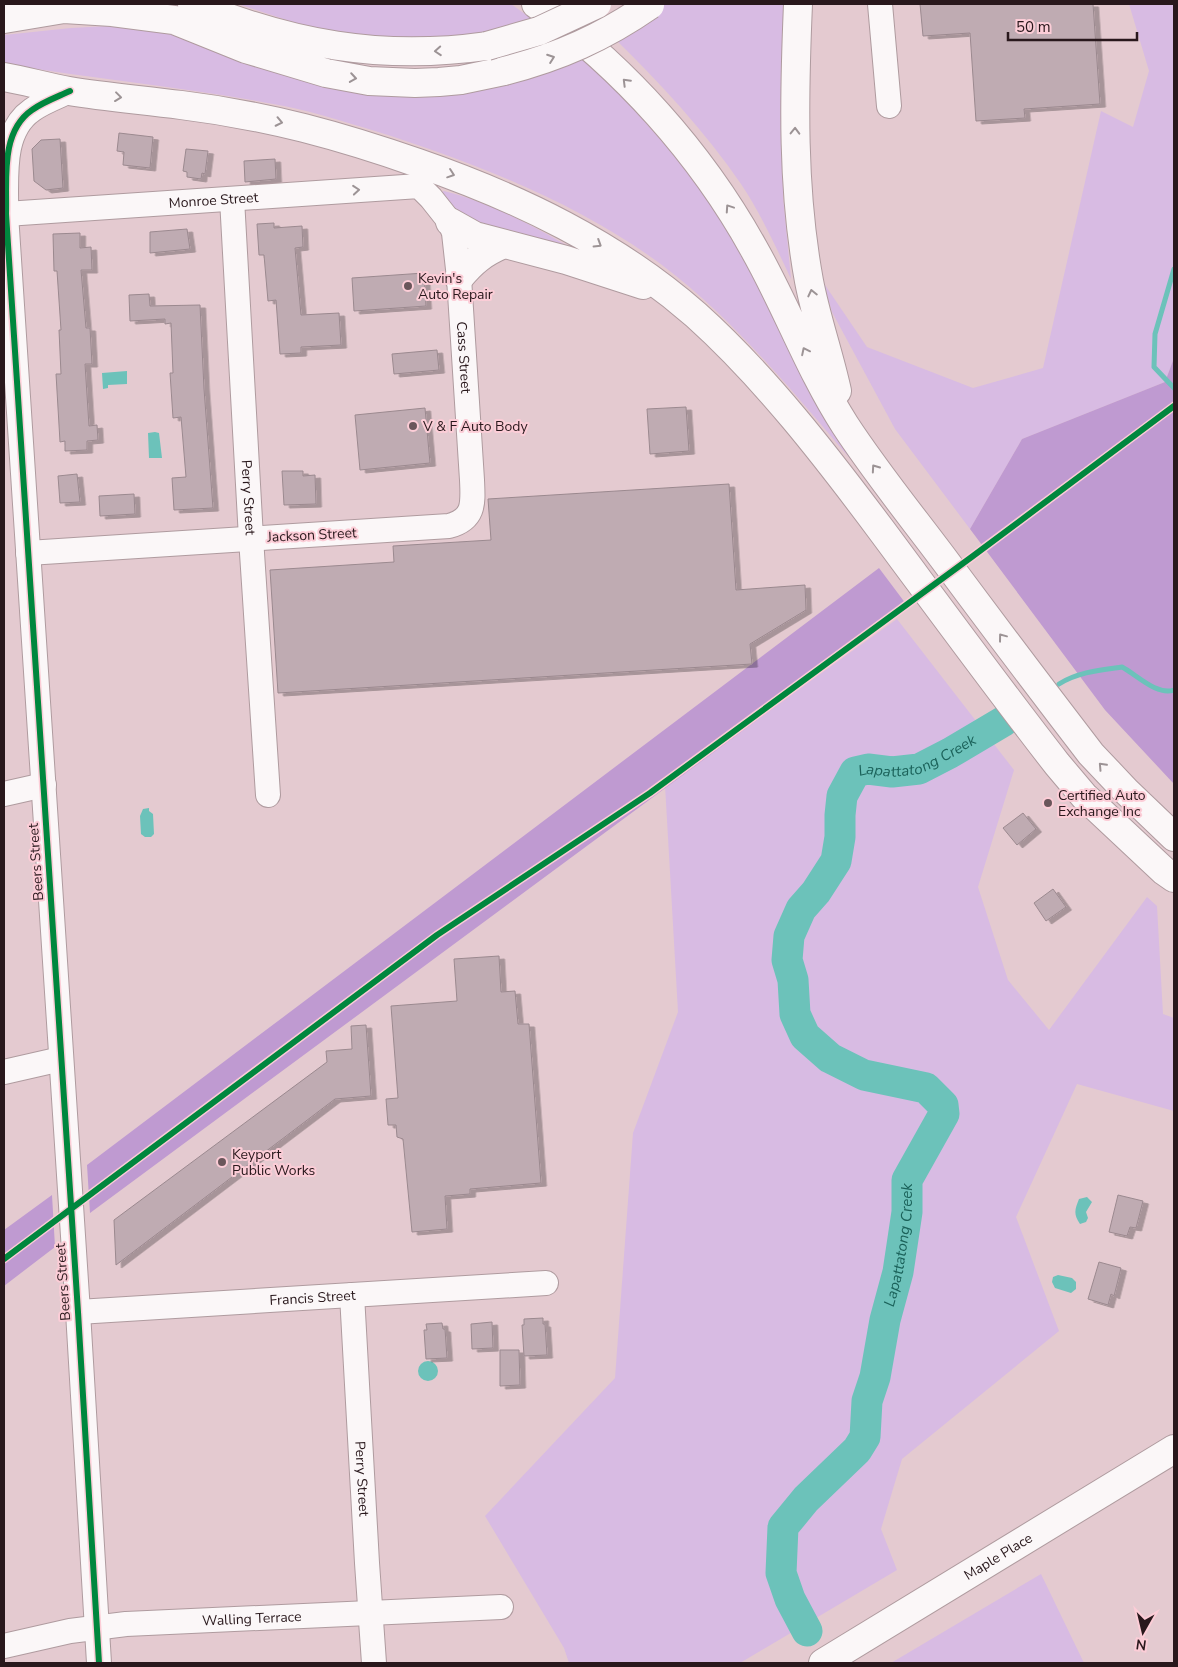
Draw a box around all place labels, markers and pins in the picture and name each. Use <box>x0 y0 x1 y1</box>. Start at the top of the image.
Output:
place label: Kevin's Auto Repair <box>418 269 493 304</box>
marker: Kevin's Auto Repair <box>402 280 414 292</box>
place label: V & F Auto Body <box>422 417 528 436</box>
marker: V & F Auto Body <box>407 420 419 432</box>
place label: Certified Auto Exchange Inc <box>1058 786 1146 821</box>
marker: Certified Auto Exchange Inc <box>1042 797 1054 809</box>
place label: Keyport Public Works <box>232 1145 316 1180</box>
marker: Keyport Public Works <box>216 1156 228 1168</box>

